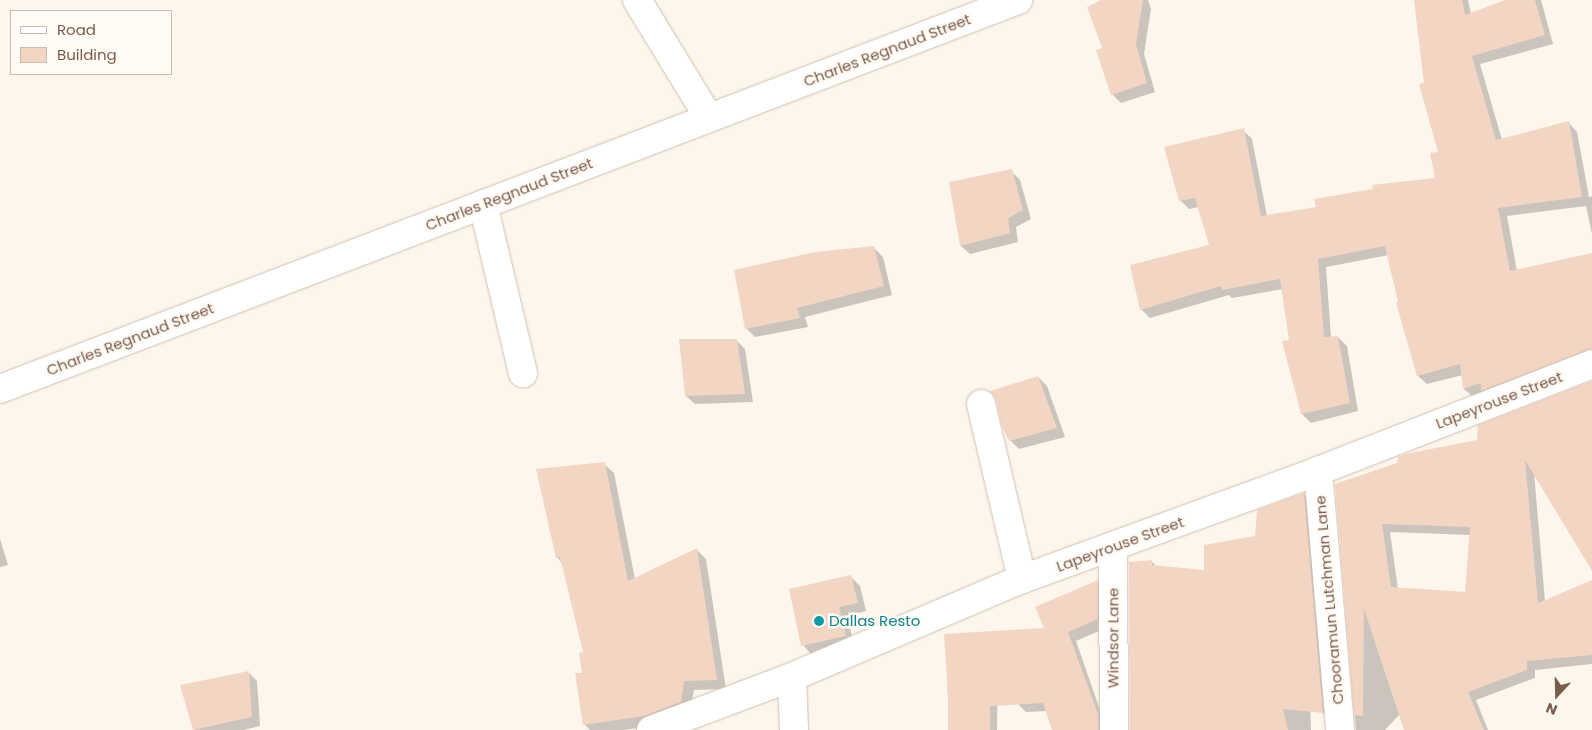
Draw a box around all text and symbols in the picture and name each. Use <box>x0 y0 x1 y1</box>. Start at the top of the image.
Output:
legend <box>10 10 172 75</box>
street label: Charles Regnaud Street <box>801 10 973 90</box>
text: Road <box>57 19 96 40</box>
text: Building <box>57 44 117 65</box>
street label: Charles Regnaud Street <box>423 154 595 234</box>
street label: Charles Regnaud Street <box>44 299 216 379</box>
street label: Lapeyrouse Street <box>1433 368 1565 432</box>
street label: Chooramun Lutchman Lane <box>1311 495 1347 705</box>
street label: Lapeyrouse Street <box>1054 513 1186 575</box>
street label: Windsor Lane <box>1104 588 1122 688</box>
place label: Dallas Resto <box>829 612 920 630</box>
marker: Dallas Resto <box>813 615 825 627</box>
north arrow <box>1532 670 1582 720</box>
text: N <box>1543 698 1560 720</box>

